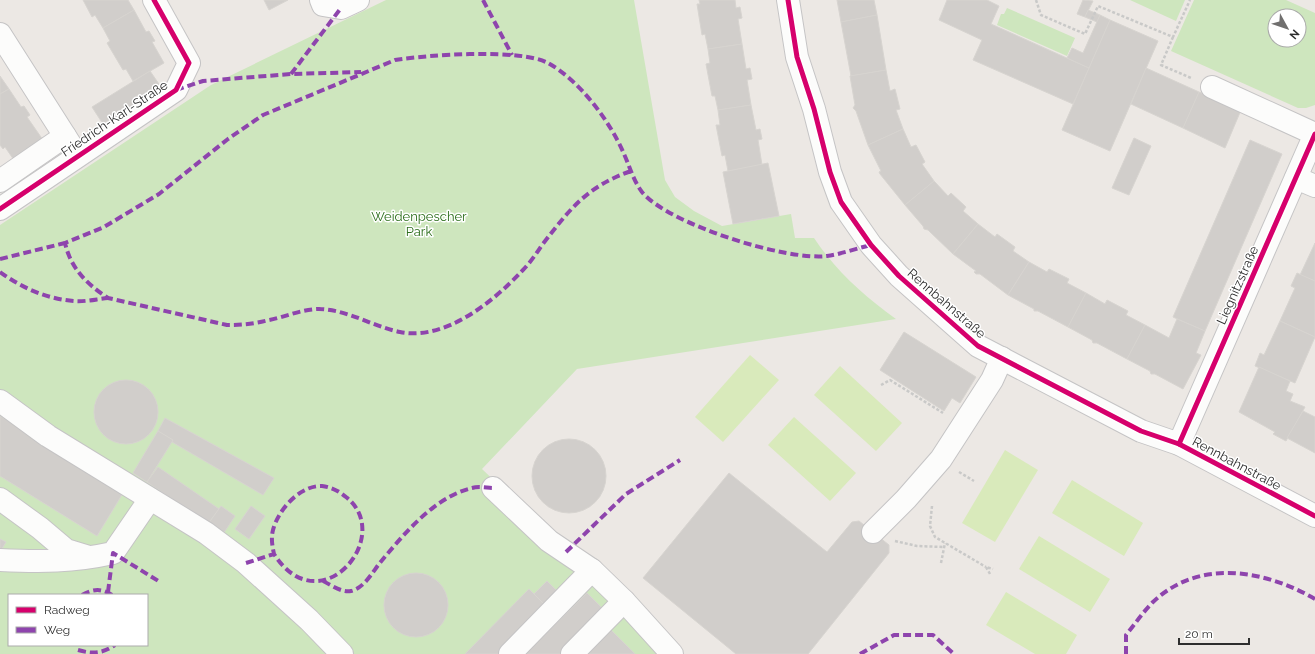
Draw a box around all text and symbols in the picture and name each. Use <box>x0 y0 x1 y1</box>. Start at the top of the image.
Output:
north arrow <box>1267 8 1307 48</box>
text: N <box>1287 27 1302 42</box>
street label: Friedrich-Karl-Straße <box>58 77 171 160</box>
park label: Weidenpescher Park <box>371 209 467 239</box>
street label: Liegnitzstraße <box>1213 243 1262 327</box>
street label: Rennbahnstraße <box>905 265 989 342</box>
street label: Rennbahnstraße <box>1190 434 1284 493</box>
legend <box>8 594 148 646</box>
text: Radweg <box>44 603 90 617</box>
scale bar <box>1179 620 1249 646</box>
text: Weg <box>44 623 70 637</box>
text: 20 m <box>1185 627 1213 641</box>

